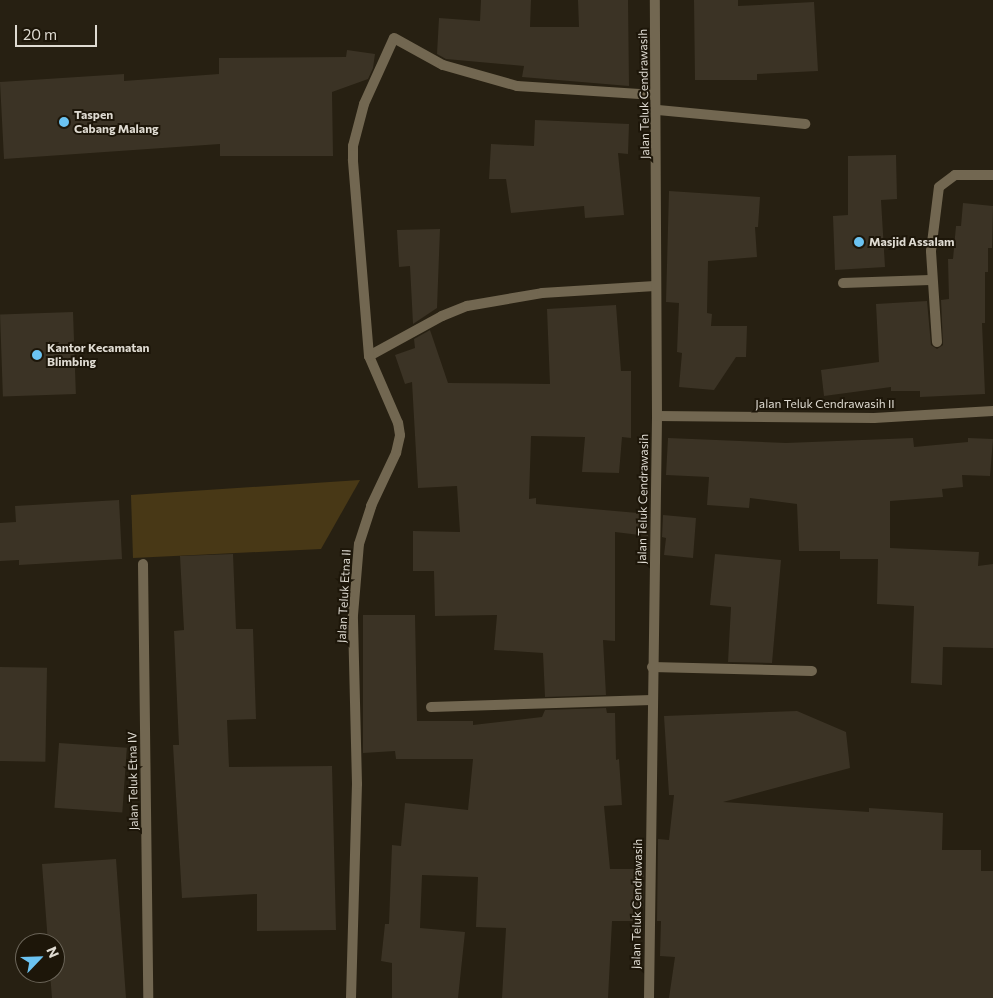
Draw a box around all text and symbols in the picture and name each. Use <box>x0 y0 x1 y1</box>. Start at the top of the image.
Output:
scale bar <box>18 15 100 47</box>
text: 20 m <box>23 25 57 43</box>
street label: Jalan Teluk Cendrawasih <box>636 29 652 159</box>
place label: Taspen Cabang Malang <box>74 108 159 136</box>
marker: Taspen Cabang Malang <box>58 116 70 128</box>
place label: Masjid Assalam <box>869 235 954 249</box>
marker: Masjid Assalam <box>853 236 865 248</box>
place label: Kantor Kecamatan Blimbing <box>47 341 150 369</box>
marker: Kantor Kecamatan Blimbing <box>31 349 43 361</box>
street label: Jalan Teluk Cendrawasih II <box>755 397 895 411</box>
street label: Jalan Teluk Cendrawasih <box>635 434 651 564</box>
street label: Jalan Teluk Etna II <box>334 549 354 643</box>
street label: Jalan Teluk Etna IV <box>125 731 141 831</box>
street label: Jalan Teluk Cendrawasih <box>629 839 645 969</box>
north arrow <box>15 933 65 983</box>
text: N <box>43 944 63 960</box>

